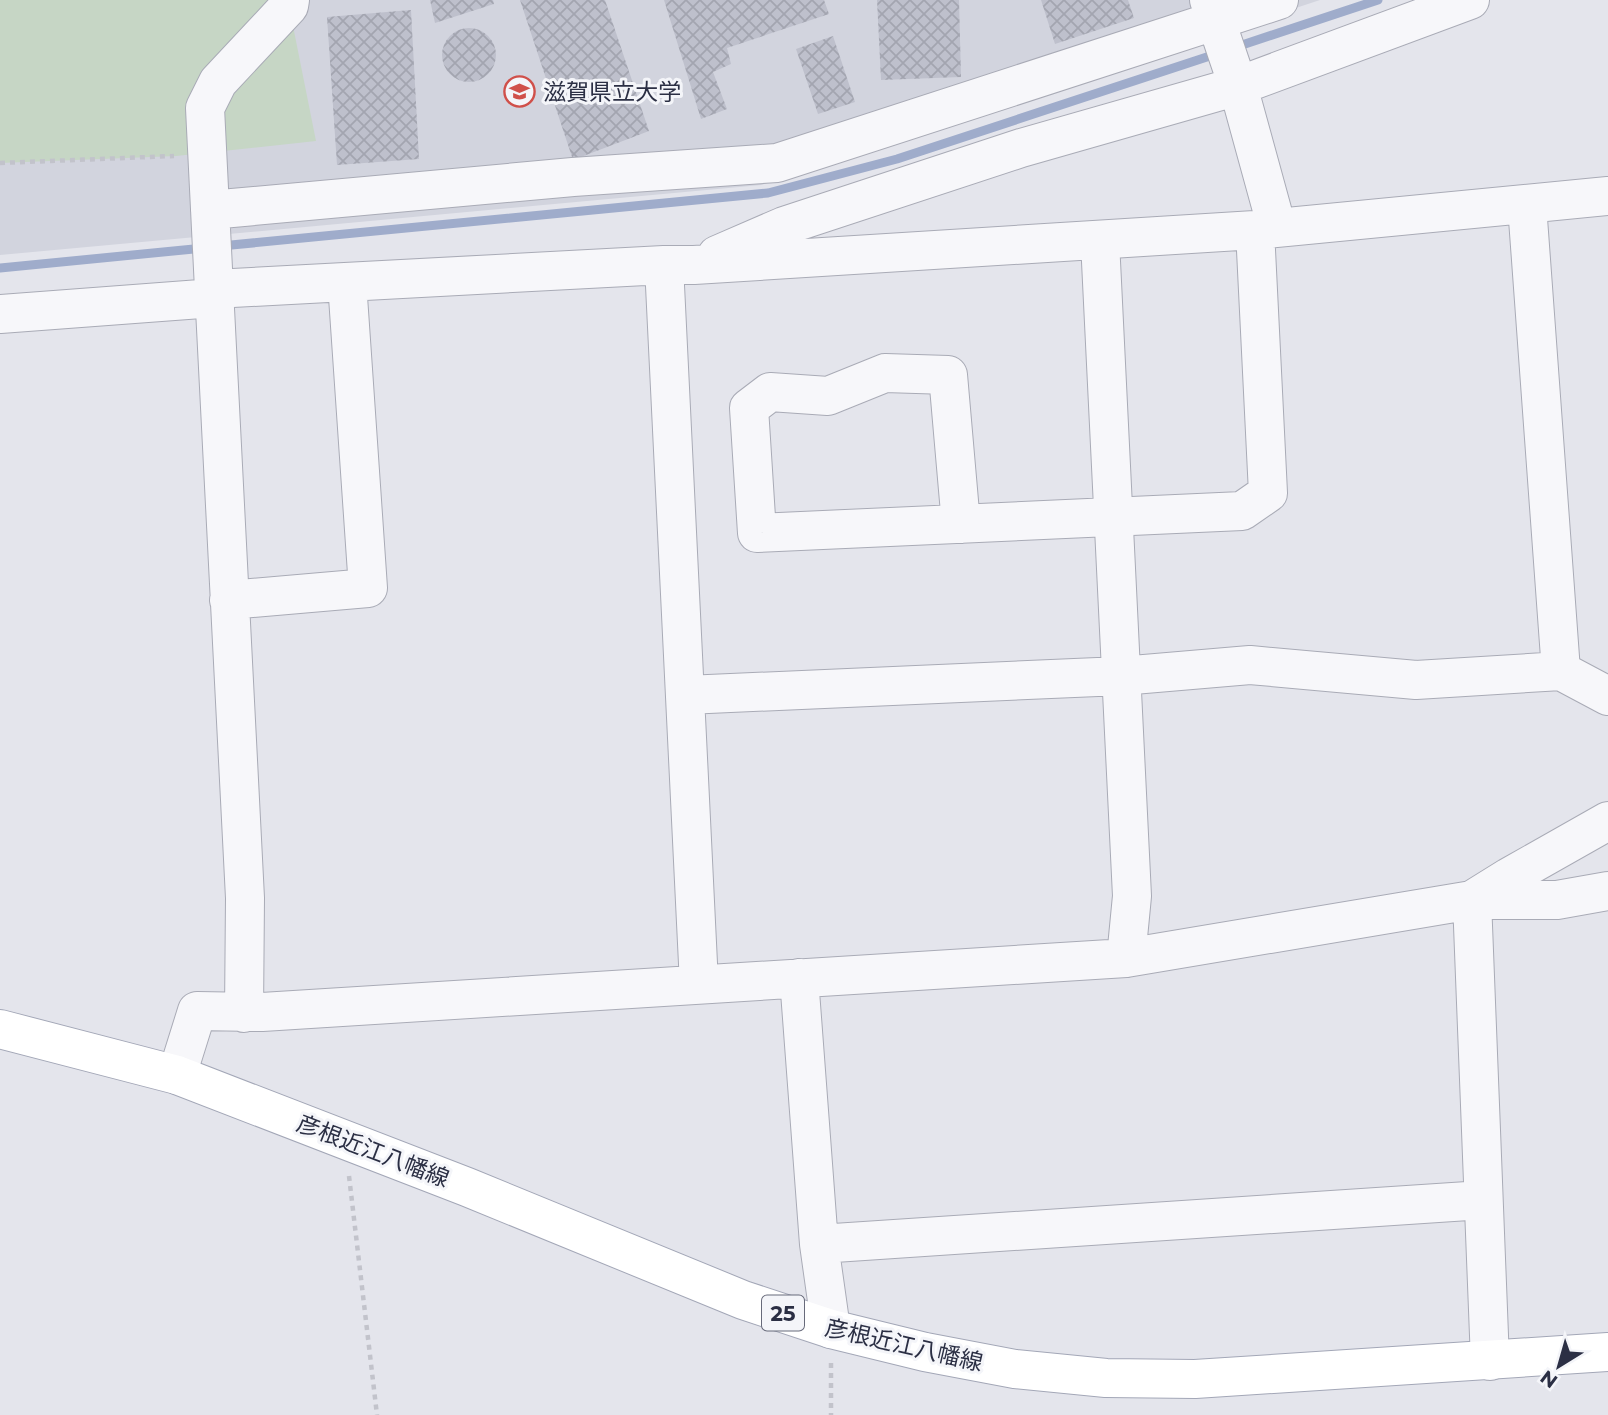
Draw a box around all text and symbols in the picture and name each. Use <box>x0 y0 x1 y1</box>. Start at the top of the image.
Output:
school or university icon: 滋賀県立大学 <box>503 75 537 109</box>
place label: 滋賀県立大学 <box>543 78 681 106</box>
street label: 彦根近江八幡線 <box>293 1109 453 1193</box>
road number: 25 <box>762 1296 804 1330</box>
street label: 彦根近江八幡線 <box>822 1313 986 1377</box>
north arrow <box>1524 1331 1594 1401</box>
text: N <box>1536 1365 1562 1393</box>

